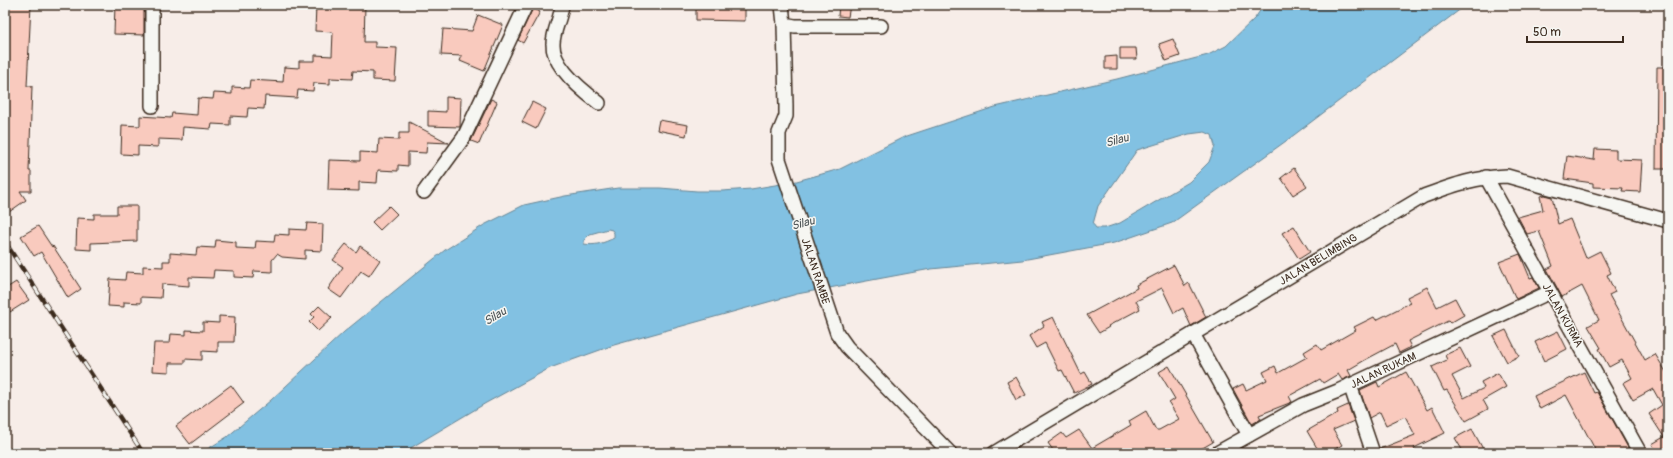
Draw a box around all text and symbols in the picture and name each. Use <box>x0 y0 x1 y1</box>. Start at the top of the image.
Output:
scale bar <box>1527 18 1623 44</box>
text: 50 m <box>1533 25 1561 40</box>
water label: Silau <box>1104 130 1131 151</box>
water label: Silau <box>790 213 817 234</box>
street label: JALAN BELIMBING <box>1277 231 1360 288</box>
street label: JALAN RAMBE <box>799 236 832 306</box>
street label: JALAN KURMA <box>1540 281 1585 349</box>
water label: Silau <box>481 303 510 329</box>
street label: JALAN RUKAM <box>1348 350 1418 391</box>

